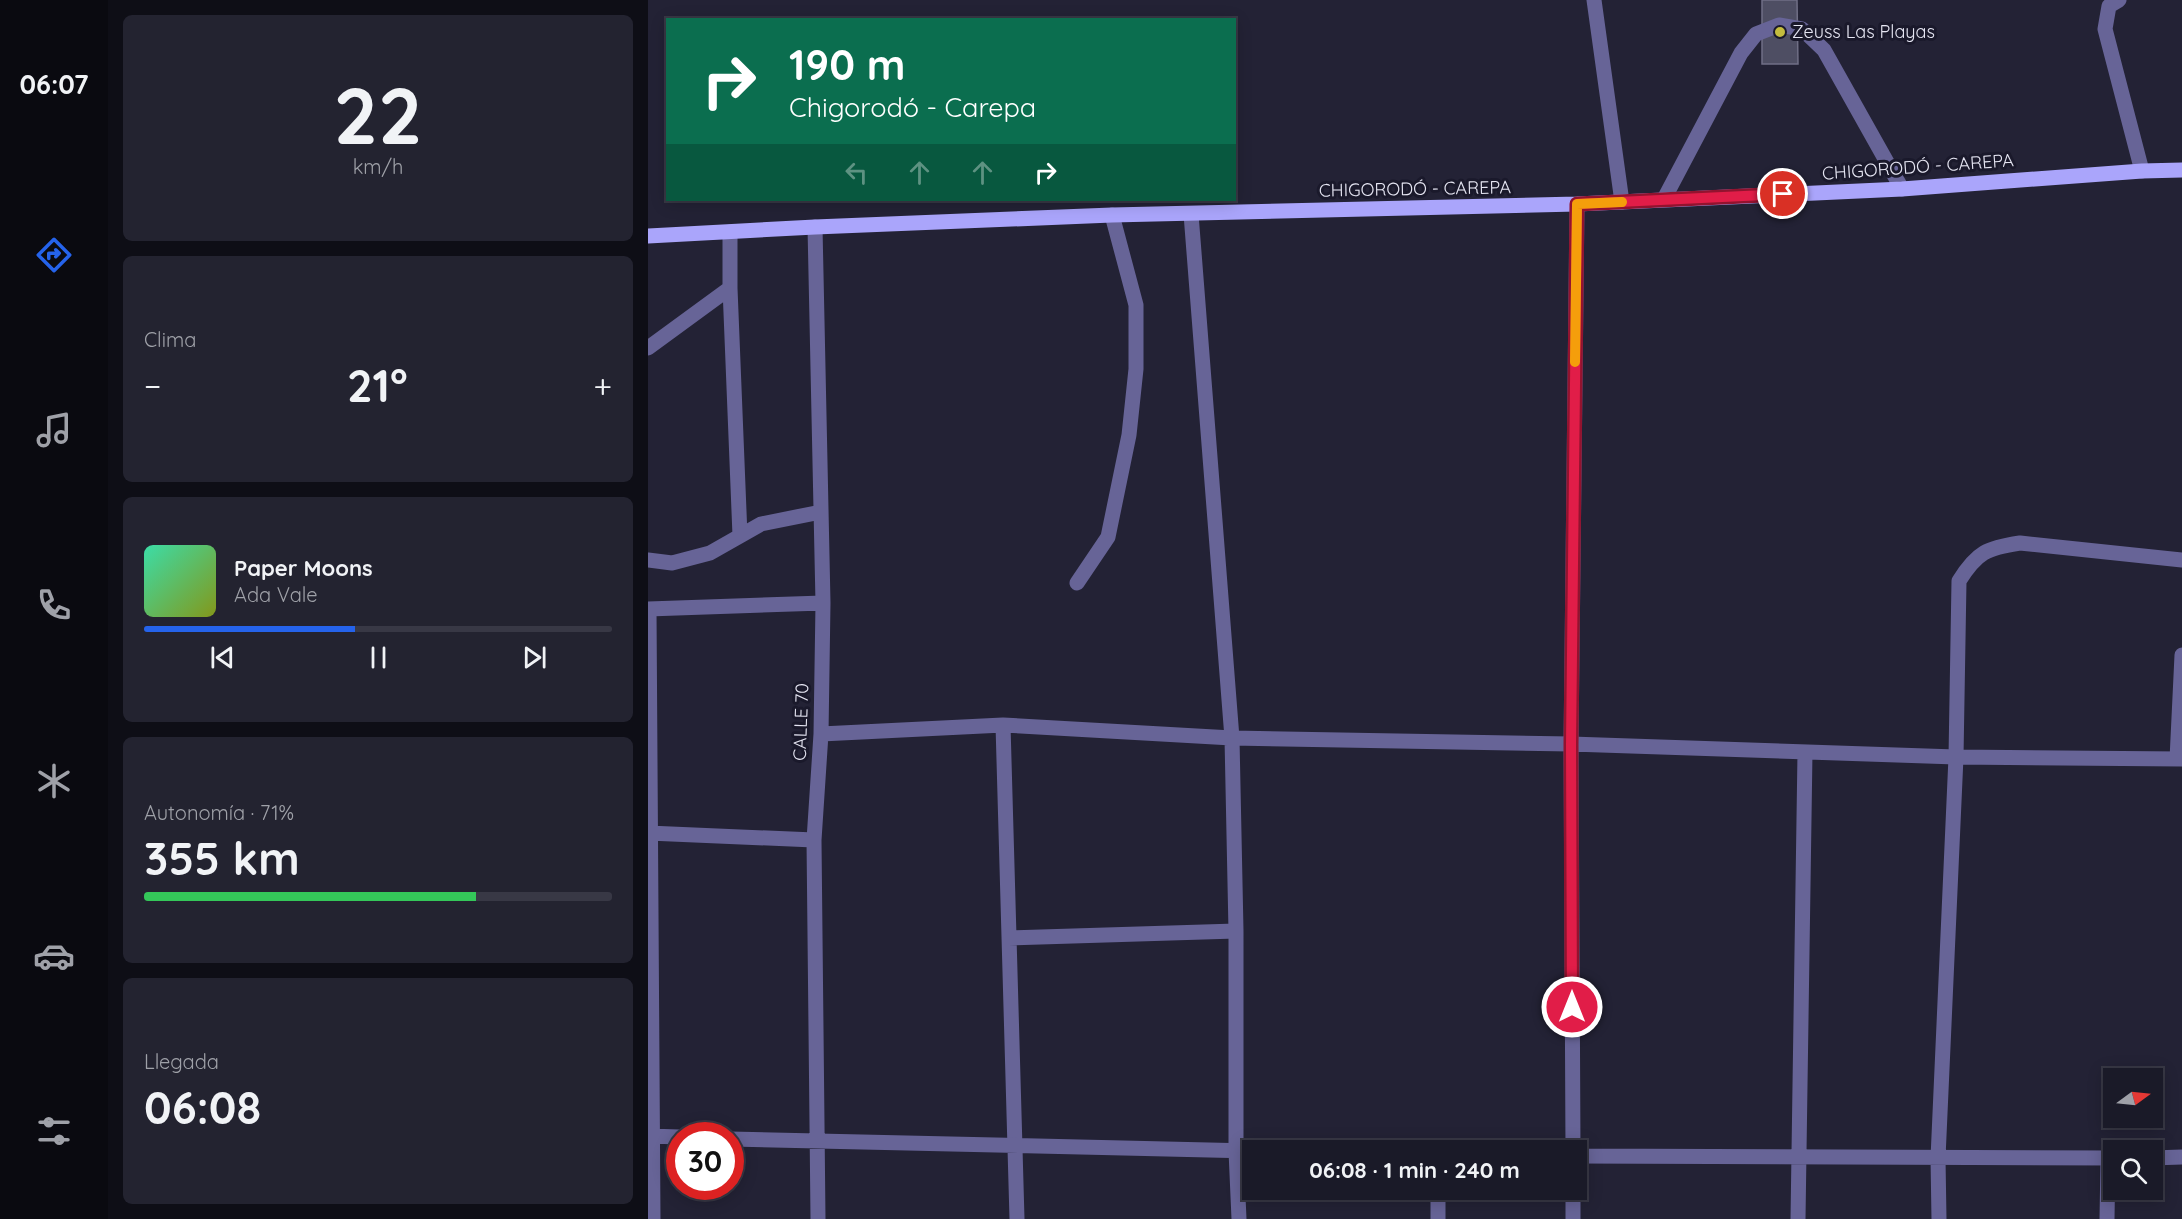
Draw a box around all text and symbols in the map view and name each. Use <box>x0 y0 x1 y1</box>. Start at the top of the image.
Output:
place label: Zeuss Las Playas <box>1792 20 1935 43</box>
marker: Zeuss Las Playas <box>1773 25 1787 39</box>
text: 190 m <box>789 38 905 91</box>
icon: right <box>690 42 768 120</box>
text: 22 <box>334 66 422 164</box>
text: 06:07 <box>19 67 89 101</box>
text: Chigorodó - Carepa <box>789 90 1036 124</box>
street label: CHIGORODÓ - CAREPA <box>1821 148 2015 185</box>
text: km/h <box>353 154 403 179</box>
icon: left <box>840 156 873 189</box>
icon: ahead <box>903 156 936 189</box>
icon: ahead <box>966 156 999 189</box>
icon: right <box>1029 156 1062 189</box>
pin <box>1757 168 1808 219</box>
street label: CHIGORODÓ - CAREPA <box>1319 175 1512 202</box>
icon: arrive <box>1766 177 1799 210</box>
icon: directions <box>33 234 75 276</box>
text: Clima <box>144 327 196 352</box>
text: 21° <box>347 357 408 413</box>
text: − <box>144 365 161 406</box>
text: + <box>593 365 612 406</box>
icon: music <box>33 409 75 451</box>
text: Paper Moons <box>234 554 373 582</box>
text: Ada Vale <box>234 582 318 607</box>
icon: phone <box>33 584 75 626</box>
icon: previous <box>206 641 239 674</box>
icon: pause <box>362 641 395 674</box>
icon: next <box>518 641 551 674</box>
street label: CALLE 70 <box>788 683 813 761</box>
icon: climate <box>33 760 75 802</box>
text: Autonomía · 71% <box>144 800 294 825</box>
text: 355 km <box>144 830 300 886</box>
icon: car <box>33 935 75 977</box>
position arrow <box>1540 975 1604 1039</box>
text: Llegada <box>144 1049 219 1074</box>
north arrow <box>2103 1068 2163 1128</box>
map controls <box>2103 1068 2163 1200</box>
text: 06:08 <box>144 1079 261 1135</box>
icon: filters <box>33 1110 75 1152</box>
speed limit sign: 30 <box>666 1122 744 1200</box>
button: search <box>2103 1140 2163 1200</box>
text: 06:08 · 1 min · 240 m <box>1309 1156 1520 1184</box>

